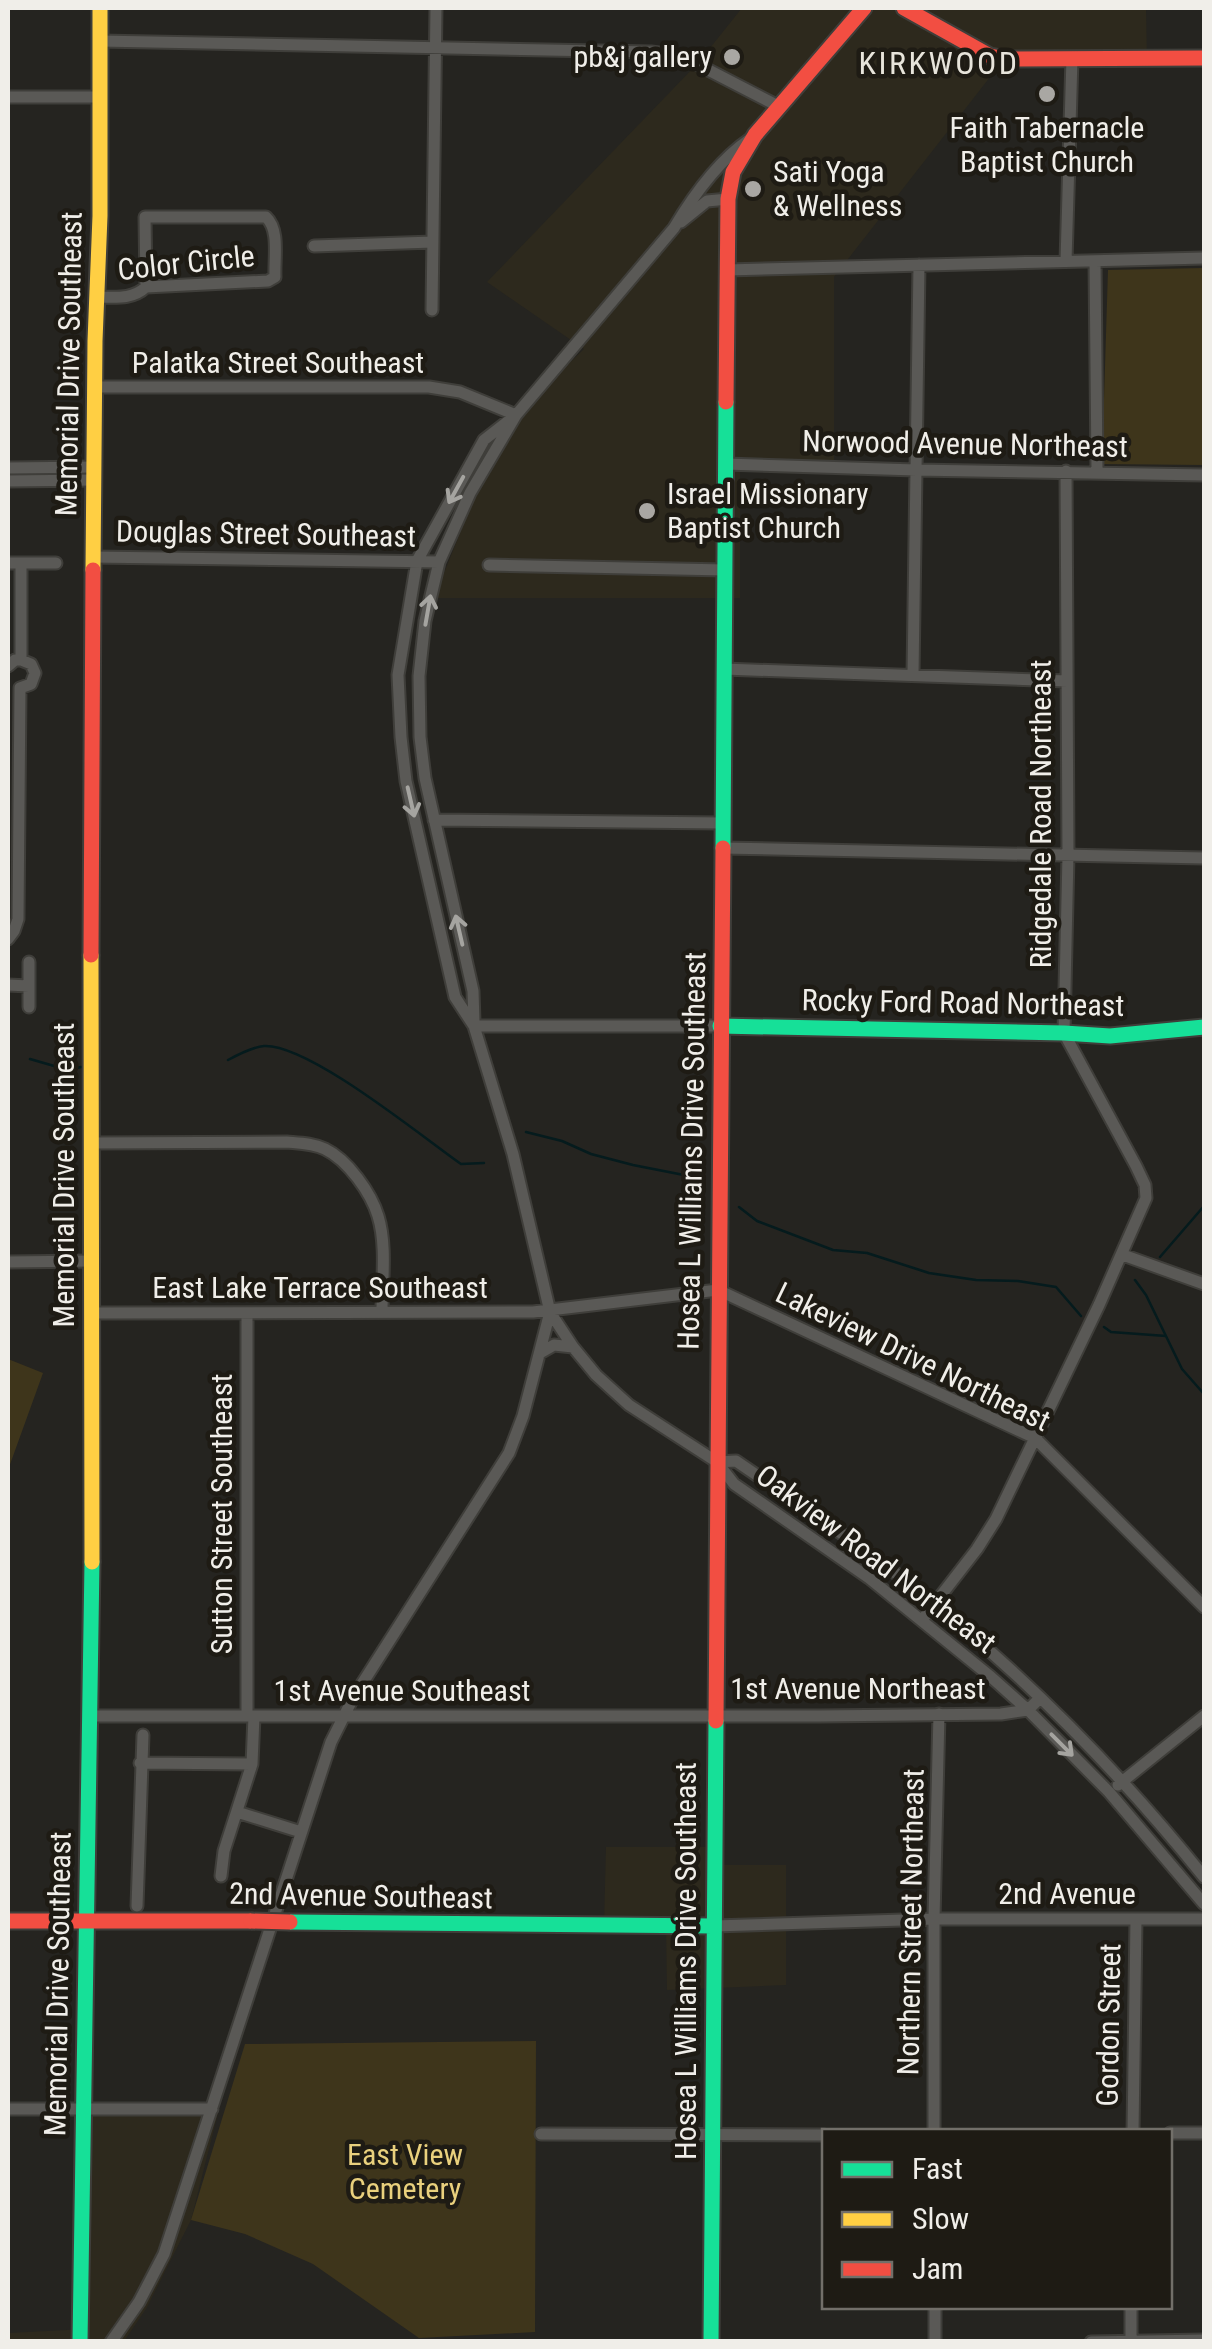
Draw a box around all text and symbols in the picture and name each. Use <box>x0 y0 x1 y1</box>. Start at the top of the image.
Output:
place label: pb&j gallery <box>574 39 712 74</box>
district label: KIRKWOOD <box>859 44 1020 82</box>
marker: pb&j gallery <box>721 46 743 68</box>
marker: Faith Tabernacle Baptist Church <box>1036 83 1058 105</box>
place label: Faith Tabernacle Baptist Church <box>950 110 1144 179</box>
place label: Sati Yoga & Wellness <box>773 154 902 223</box>
marker: Sati Yoga & Wellness <box>742 178 764 200</box>
street label: Memorial Drive Southeast <box>48 211 89 517</box>
street label: Color Circle <box>116 238 256 287</box>
street label: Palatka Street Southeast <box>132 345 424 380</box>
street label: Norwood Avenue Northeast <box>802 423 1128 464</box>
one-way arrow <box>446 475 466 504</box>
place label: Israel Missionary Baptist Church <box>667 476 869 545</box>
marker: Israel Missionary Baptist Church <box>636 500 658 522</box>
street label: Douglas Street Southeast <box>116 513 416 554</box>
one-way arrow <box>419 594 438 627</box>
street label: Ridgedale Road Northeast <box>1023 660 1058 968</box>
one-way arrow <box>403 785 421 817</box>
one-way arrow <box>449 915 467 947</box>
street label: Hosea L Williams Drive Southeast <box>671 952 712 1350</box>
street label: Rocky Ford Road Northeast <box>801 982 1125 1023</box>
street label: Memorial Drive Southeast <box>46 1023 81 1327</box>
street label: East Lake Terrace Southeast <box>152 1270 488 1305</box>
street label: Lakeview Drive Northeast <box>770 1275 1056 1438</box>
street label: Sutton Street Southeast <box>204 1374 239 1654</box>
street label: Oakview Road Northeast <box>750 1457 1003 1660</box>
street label: 1st Avenue Northeast <box>730 1671 986 1706</box>
street label: 1st Avenue Southeast <box>274 1673 530 1708</box>
one-way arrow <box>1049 1732 1073 1756</box>
street label: Hosea L Williams Drive Southeast <box>668 1762 703 2160</box>
street label: Northern Street Northeast <box>890 1768 931 2076</box>
street label: Memorial Drive Southeast <box>37 1831 78 2137</box>
street label: 2nd Avenue Southeast <box>229 1876 493 1915</box>
street label: 2nd Avenue <box>998 1876 1136 1911</box>
street label: Gordon Street <box>1090 1943 1127 2107</box>
legend <box>822 2129 1172 2309</box>
park label: East View Cemetery <box>347 2137 463 2206</box>
text: Fast <box>912 2151 963 2186</box>
text: Slow <box>912 2201 969 2236</box>
text: Jam <box>912 2251 963 2286</box>

